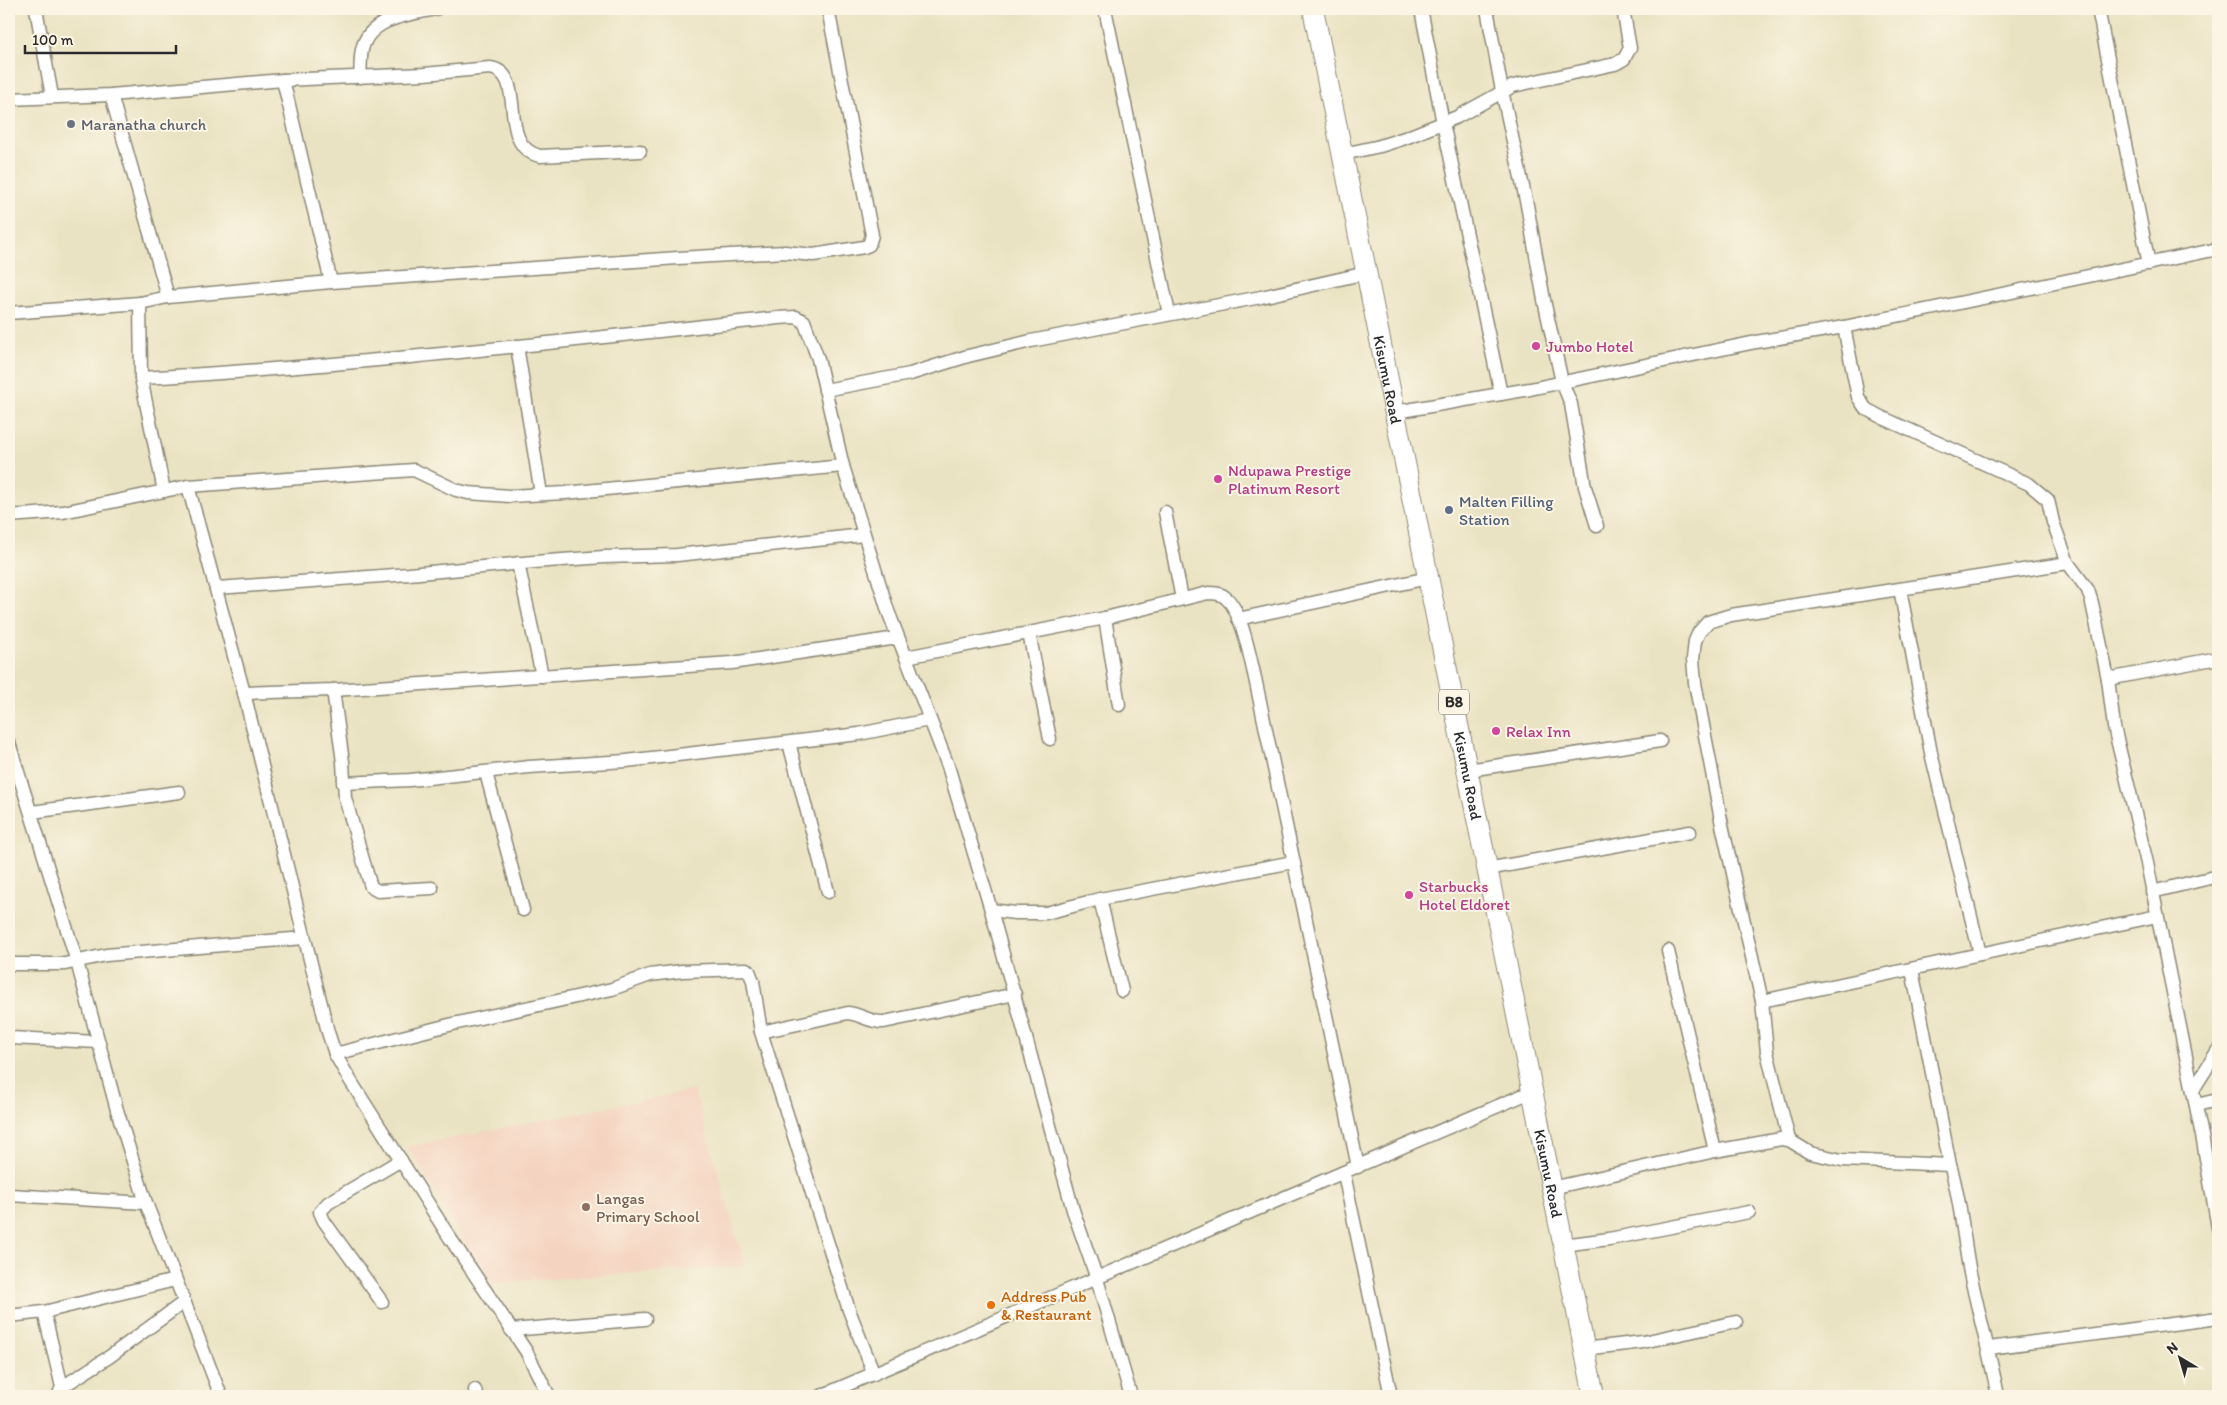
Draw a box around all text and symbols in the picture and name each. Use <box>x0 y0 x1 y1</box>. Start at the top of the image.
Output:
scale bar <box>25 22 176 54</box>
text: 100 m <box>32 31 74 49</box>
place label: Maranatha church <box>81 115 207 134</box>
marker: Maranatha church <box>65 118 77 130</box>
street label: Kisumu Road <box>1370 333 1406 426</box>
place label: Jumbo Hotel <box>1546 337 1634 356</box>
marker: Jumbo Hotel <box>1530 340 1542 352</box>
place label: Ndupawa Prestige Platinum Resort <box>1228 461 1352 498</box>
marker: Ndupawa Prestige Platinum Resort <box>1212 473 1224 485</box>
place label: Malten Filling Station <box>1459 492 1554 529</box>
marker: Malten Filling Station <box>1443 504 1455 516</box>
road number: B8 <box>1439 690 1469 714</box>
place label: Relax Inn <box>1506 722 1571 741</box>
marker: Relax Inn <box>1490 725 1502 737</box>
street label: Kisumu Road <box>1450 729 1487 822</box>
place label: Starbucks Hotel Eldoret <box>1419 877 1510 914</box>
marker: Starbucks Hotel Eldoret <box>1403 889 1415 901</box>
street label: Kisumu Road <box>1531 1127 1567 1220</box>
place label: Langas Primary School <box>596 1189 700 1226</box>
marker: Langas Primary School <box>580 1201 592 1213</box>
place label: Address Pub & Restaurant <box>1001 1287 1092 1324</box>
marker: Address Pub & Restaurant <box>985 1299 997 1311</box>
north arrow <box>2154 1332 2204 1382</box>
text: N <box>2163 1339 2181 1358</box>

